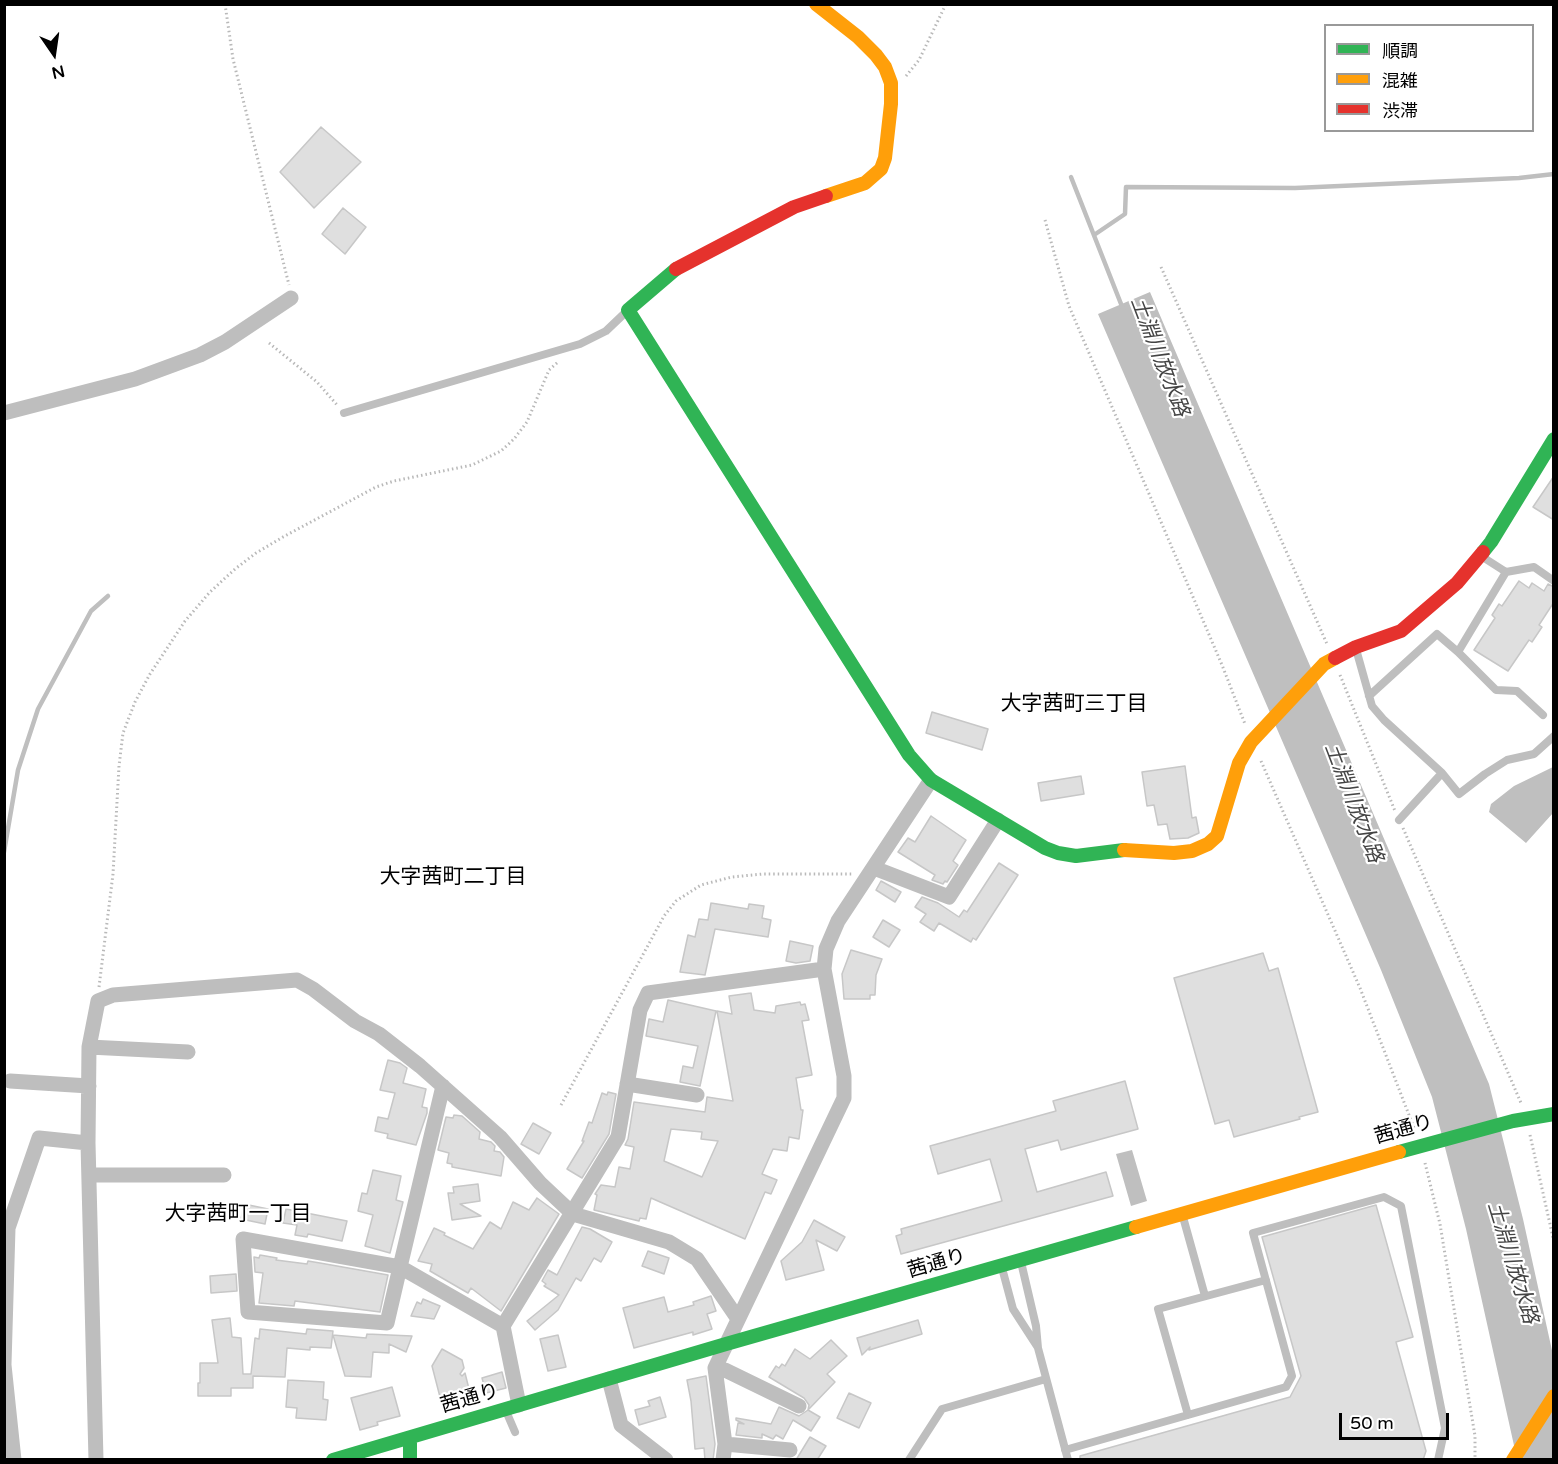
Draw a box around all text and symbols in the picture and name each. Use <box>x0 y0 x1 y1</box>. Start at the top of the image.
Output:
north arrow <box>24 24 84 84</box>
legend <box>1324 24 1534 132</box>
text: 順調 <box>1382 40 1418 62</box>
text: N <box>50 60 67 83</box>
text: 混雑 <box>1382 70 1418 92</box>
text: 渋滞 <box>1382 100 1418 122</box>
water label: 土淵川放水路 <box>1125 294 1193 420</box>
district label: 大字茜町三丁目 <box>1001 691 1147 717</box>
water label: 土淵川放水路 <box>1319 740 1387 866</box>
district label: 大字茜町二丁目 <box>380 864 526 890</box>
street label: 茜通り <box>1372 1110 1436 1150</box>
water label: 土淵川放水路 <box>1482 1199 1542 1327</box>
district label: 大字茜町一丁目 <box>165 1201 311 1227</box>
street label: 茜通り <box>905 1244 969 1284</box>
street label: 茜通り <box>438 1379 502 1419</box>
scale bar <box>1342 1401 1452 1439</box>
text: 50 m <box>1350 1412 1394 1434</box>

